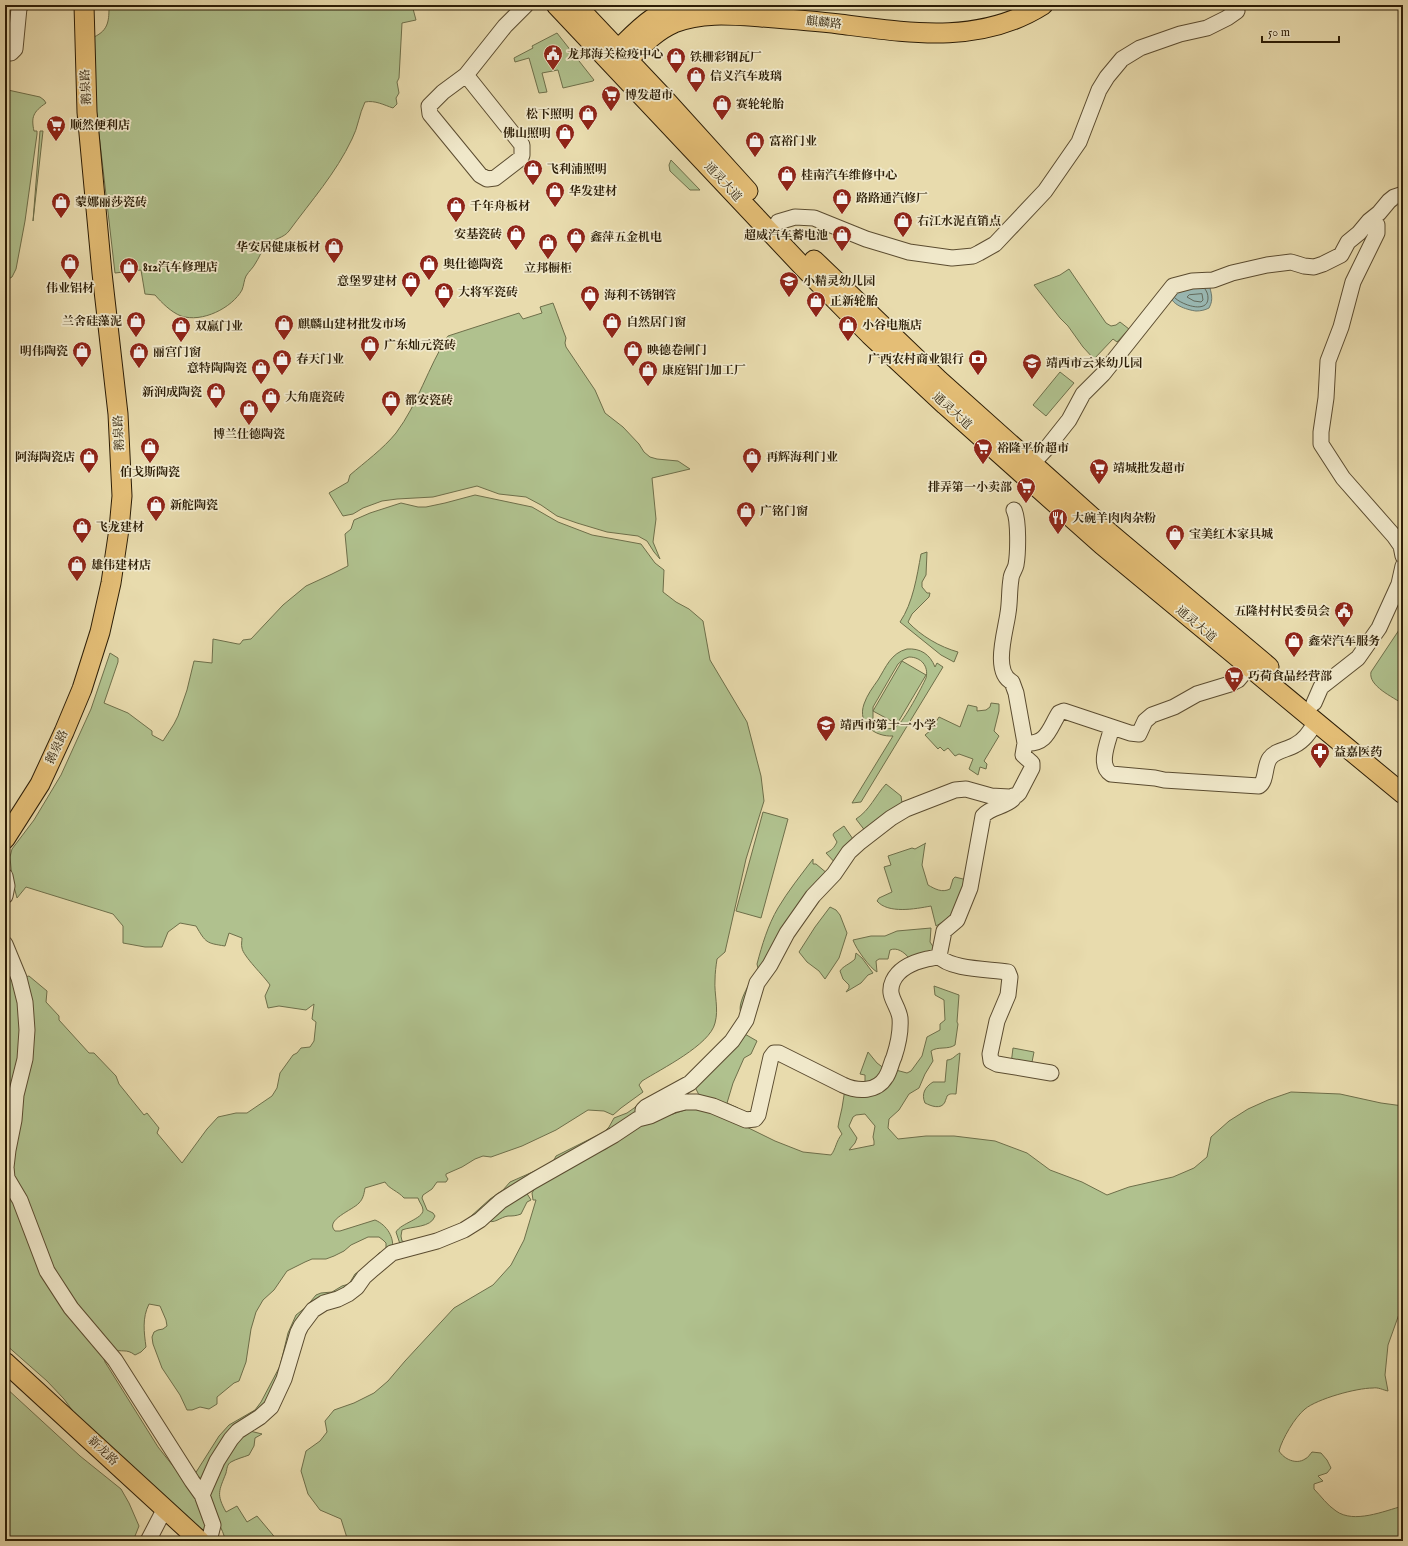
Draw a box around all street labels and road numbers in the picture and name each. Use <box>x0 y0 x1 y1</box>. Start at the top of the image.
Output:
street label: 麒麟路 <box>805 14 843 32</box>
street label: 鹅泉路 <box>78 69 94 105</box>
street label: 通灵大道 <box>701 159 745 205</box>
street label: 通灵大道 <box>929 389 975 433</box>
street label: 鹅泉路 <box>111 415 127 451</box>
street label: 通灵大道 <box>1173 603 1219 645</box>
street label: 鹅泉路 <box>43 728 71 766</box>
street label: 新龙路 <box>85 1433 121 1469</box>

